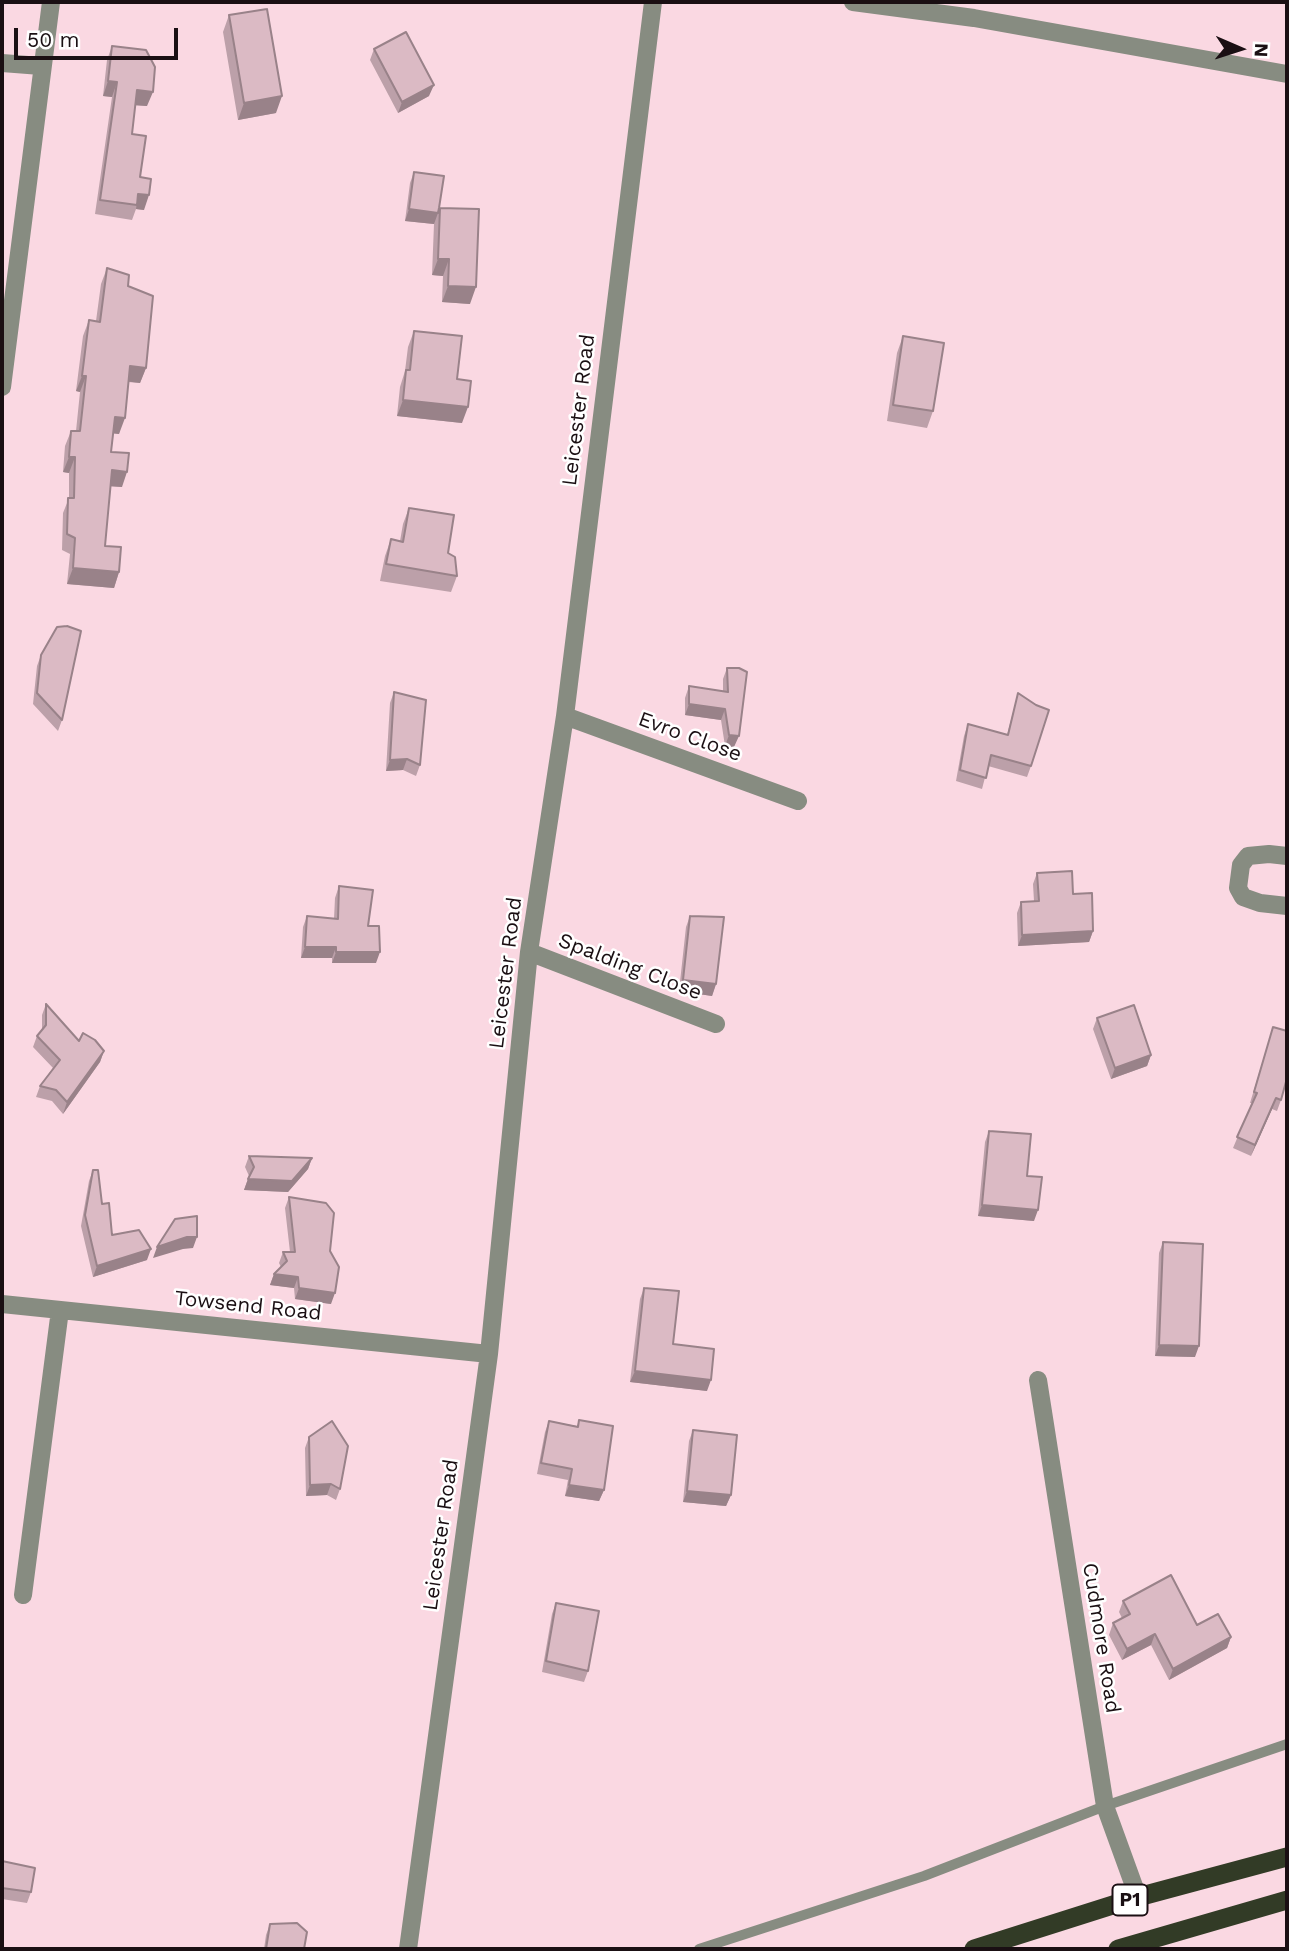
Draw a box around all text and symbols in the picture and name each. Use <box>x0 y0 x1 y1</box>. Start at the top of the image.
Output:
scale bar <box>18 14 182 58</box>
north arrow <box>1205 14 1275 84</box>
text: 50 m <box>27 27 79 52</box>
text: N <box>1250 42 1273 58</box>
street label: Leicester Road <box>557 333 601 487</box>
street label: Evro Close <box>635 707 745 767</box>
street label: Leicester Road <box>484 896 528 1050</box>
street label: Spalding Close <box>555 928 705 1006</box>
street label: Towsend Road <box>173 1286 323 1326</box>
street label: Leicester Road <box>418 1458 464 1612</box>
street label: Cudmore Road <box>1077 1561 1125 1715</box>
road number: P1 <box>1112 1884 1148 1916</box>

